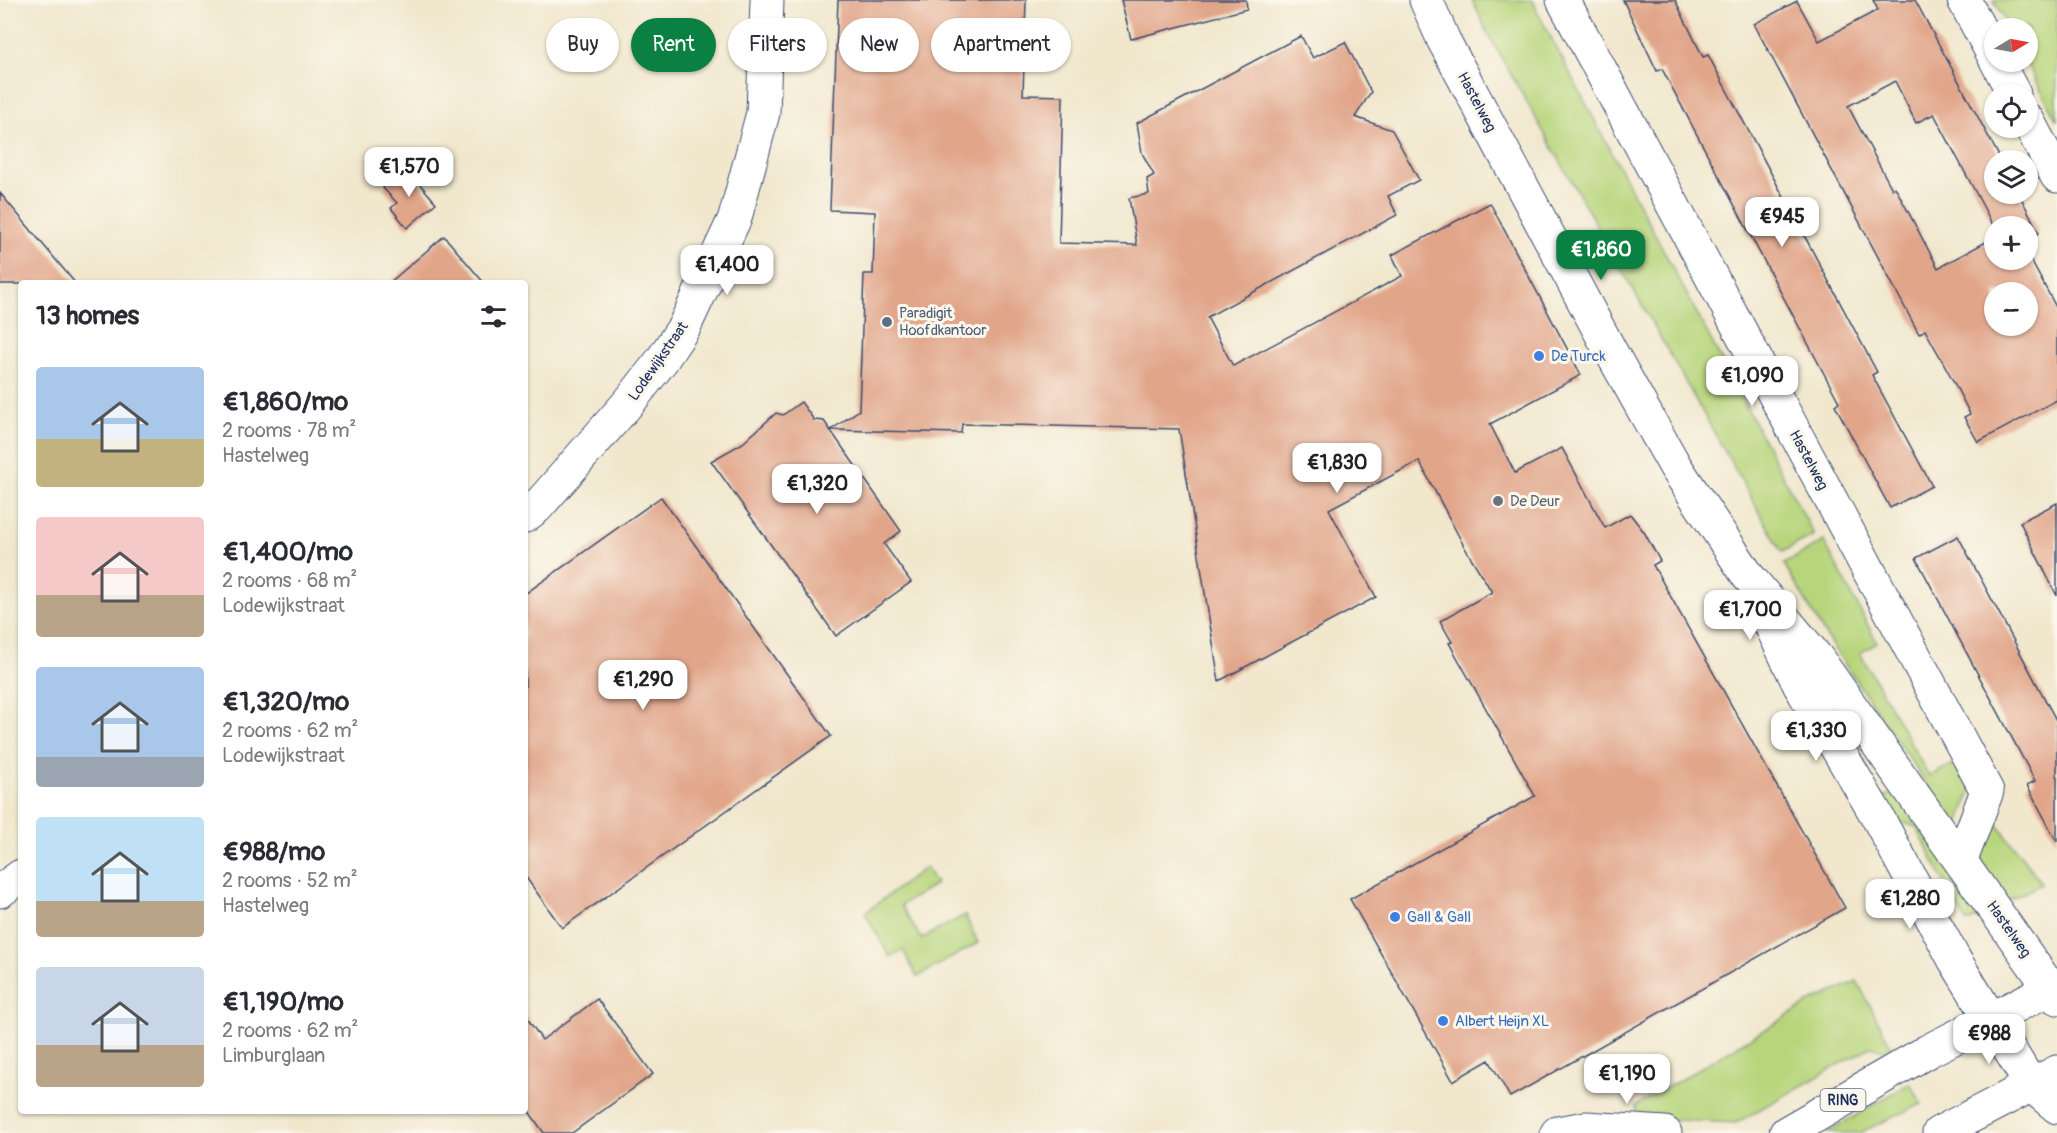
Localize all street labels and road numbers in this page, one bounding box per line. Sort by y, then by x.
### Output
street label: Hastelweg [1453,69,1500,136]
street label: Lodewijkstraat [624,317,693,404]
street label: Hastelweg [1785,427,1832,494]
street label: Hastelweg [1982,897,2035,961]
road number: RING [1820,1089,1866,1111]

